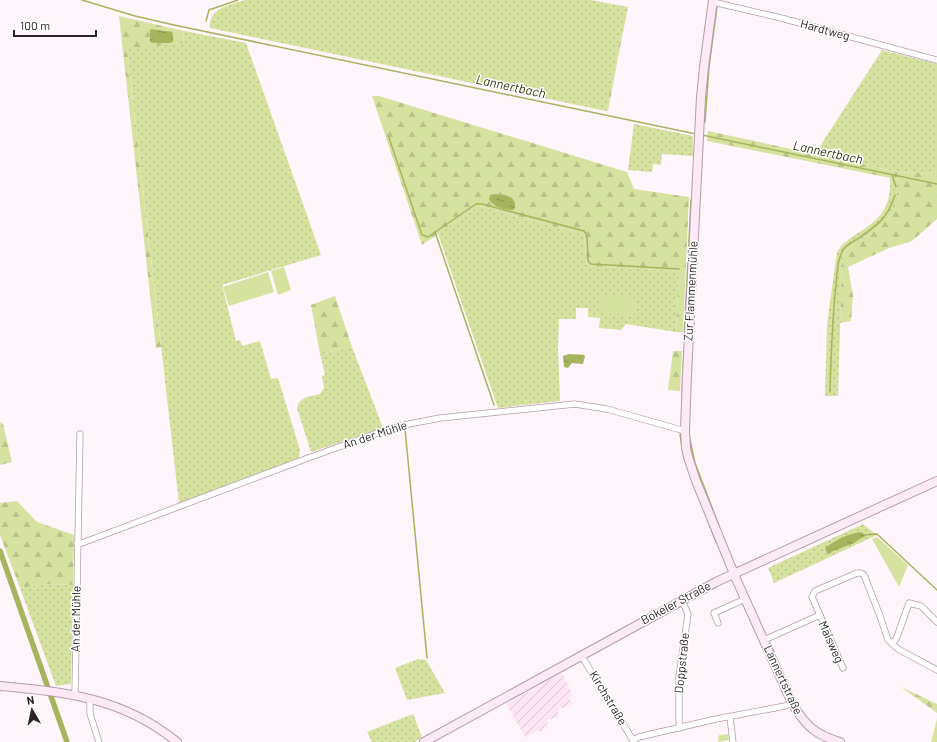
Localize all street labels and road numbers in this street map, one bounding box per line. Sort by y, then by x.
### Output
street label: Hardtweg [799,16,851,42]
street label: Zur Flammenmühle [680,241,700,341]
street label: An der Mühle [341,417,408,451]
street label: Bokeler Straße [638,578,713,626]
street label: An der Mühle [67,586,83,652]
street label: Maisweg [816,618,847,665]
street label: Doppstraße [671,632,691,694]
street label: Lannertstraße [762,643,806,716]
street label: Kirchstraße [587,668,631,727]

